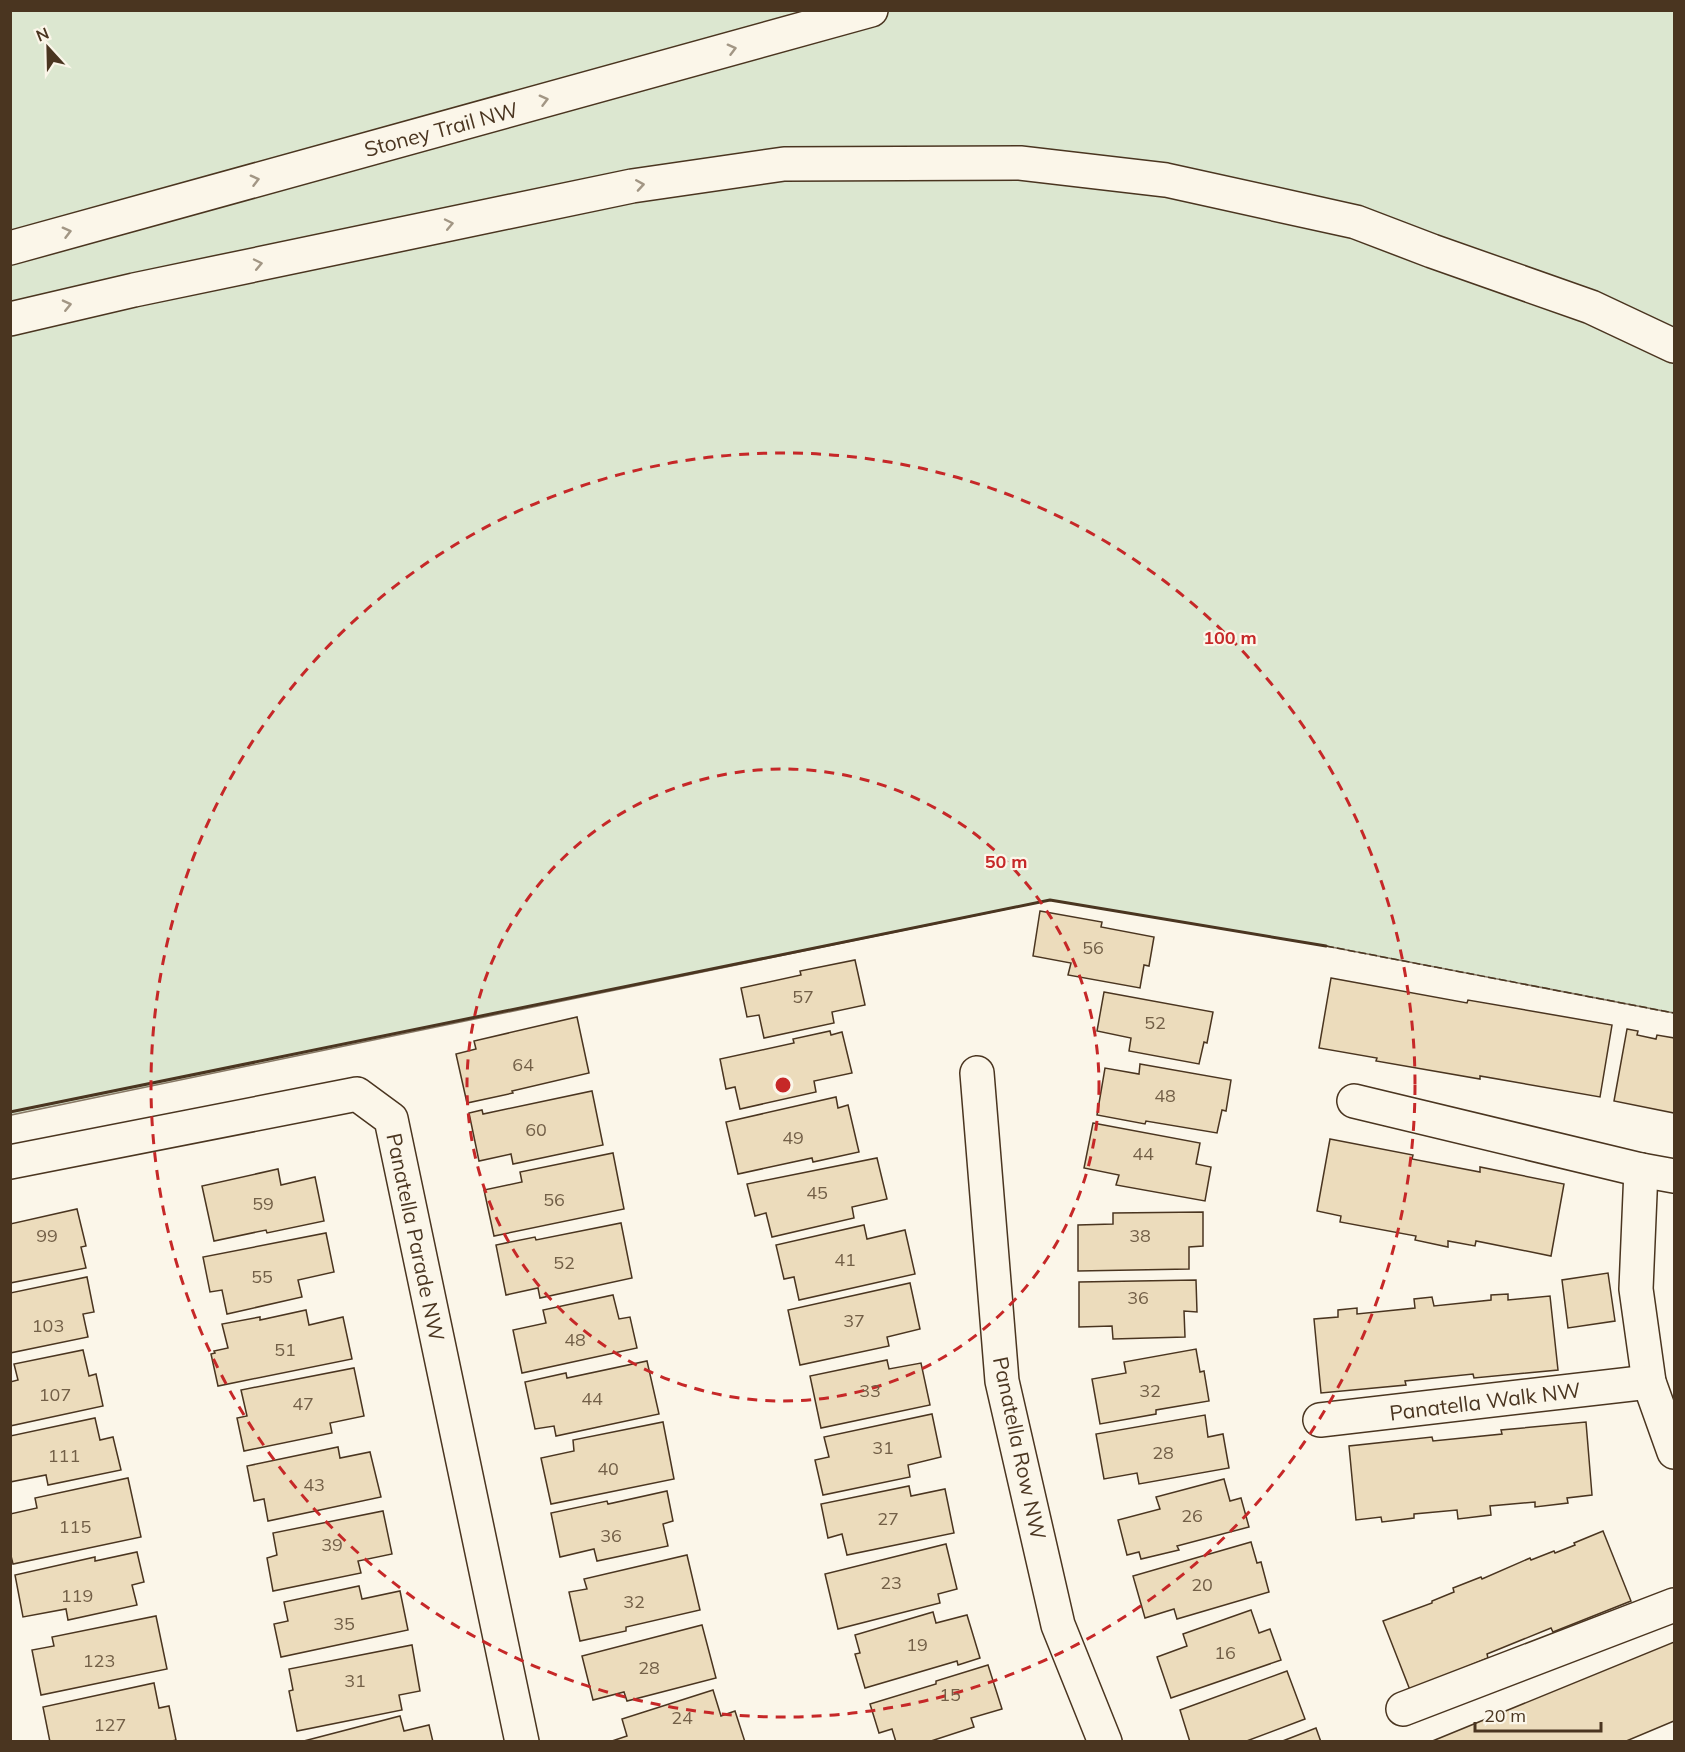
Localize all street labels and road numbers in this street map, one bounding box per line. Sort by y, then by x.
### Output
street label: Stoney Trail NW [361,96,521,162]
street label: Panatella Parade NW [381,1131,451,1343]
street label: Panatella Row NW [988,1354,1052,1542]
street label: Panatella Walk NW [1388,1376,1582,1426]

